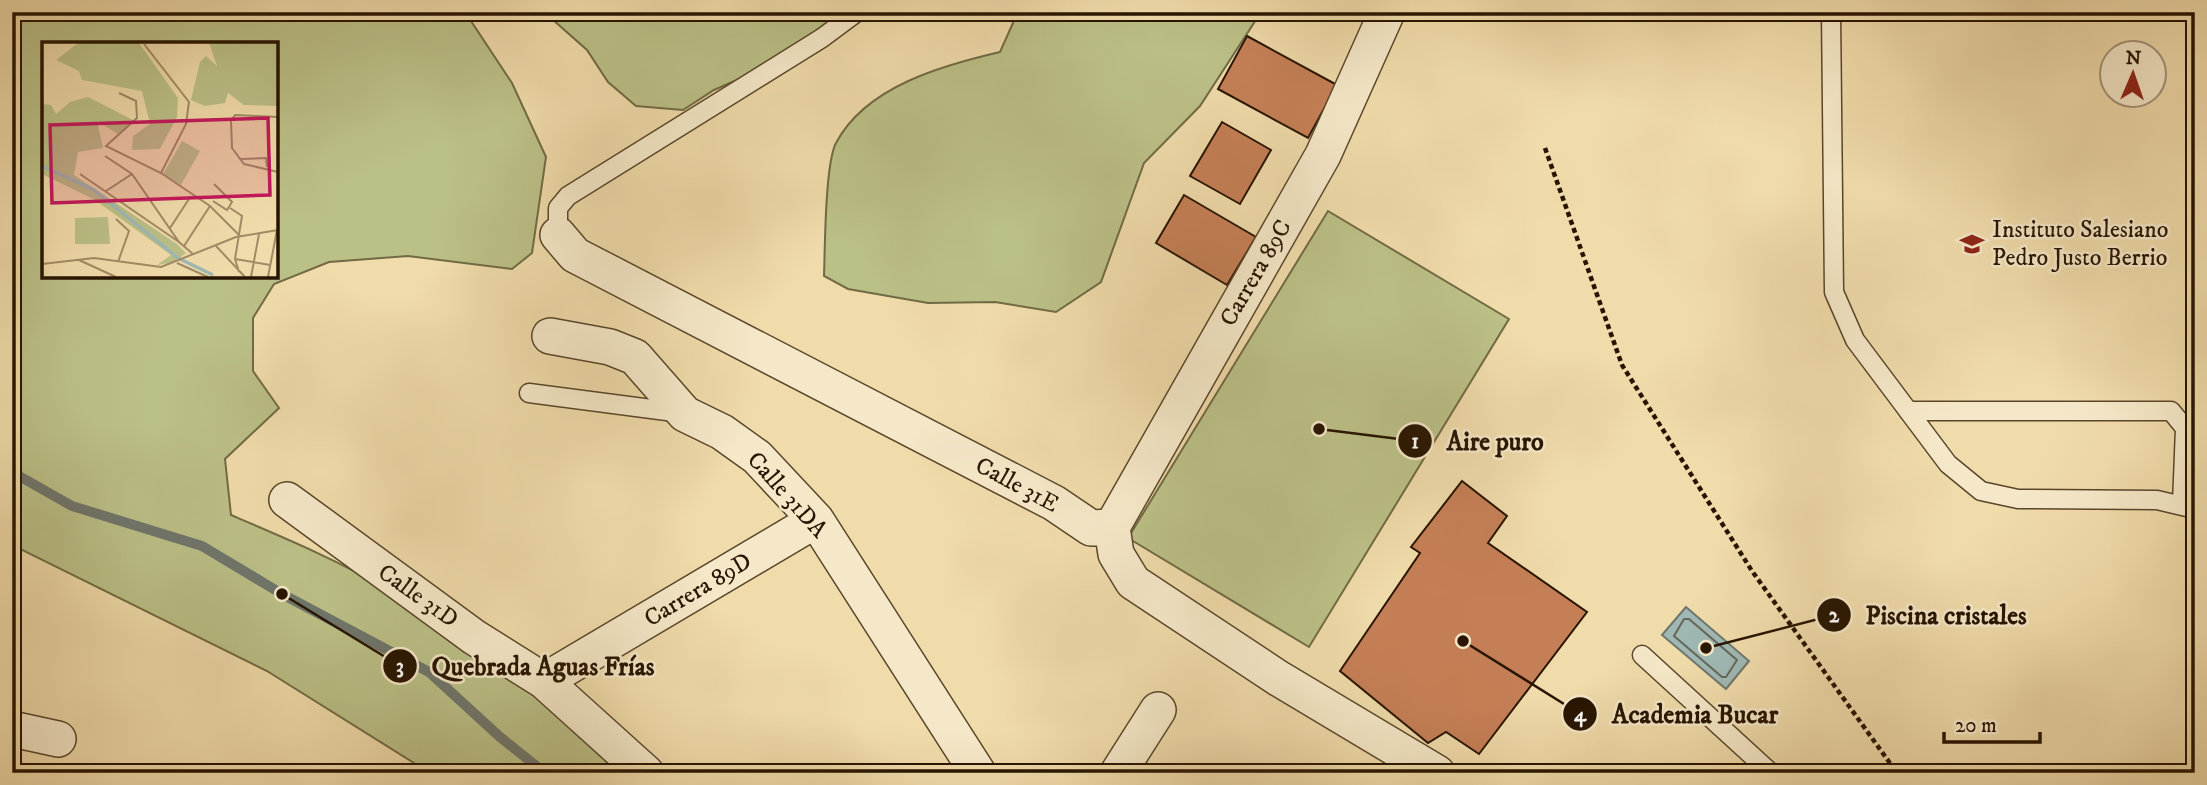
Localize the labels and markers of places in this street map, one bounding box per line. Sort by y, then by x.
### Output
place label: Instituto Salesiano Pedro Justo Berrio [1992,215,2168,273]
school or university icon: Instituto Salesiano Pedro Justo Berrio [1958,230,1986,258]
callout: Aire puro [1398,418,1558,465]
callout: Piscina cristales [1816,591,2041,638]
callout: Quebrada Aguas Frías [383,642,669,689]
callout: Academia Bucar [1563,691,1792,738]

